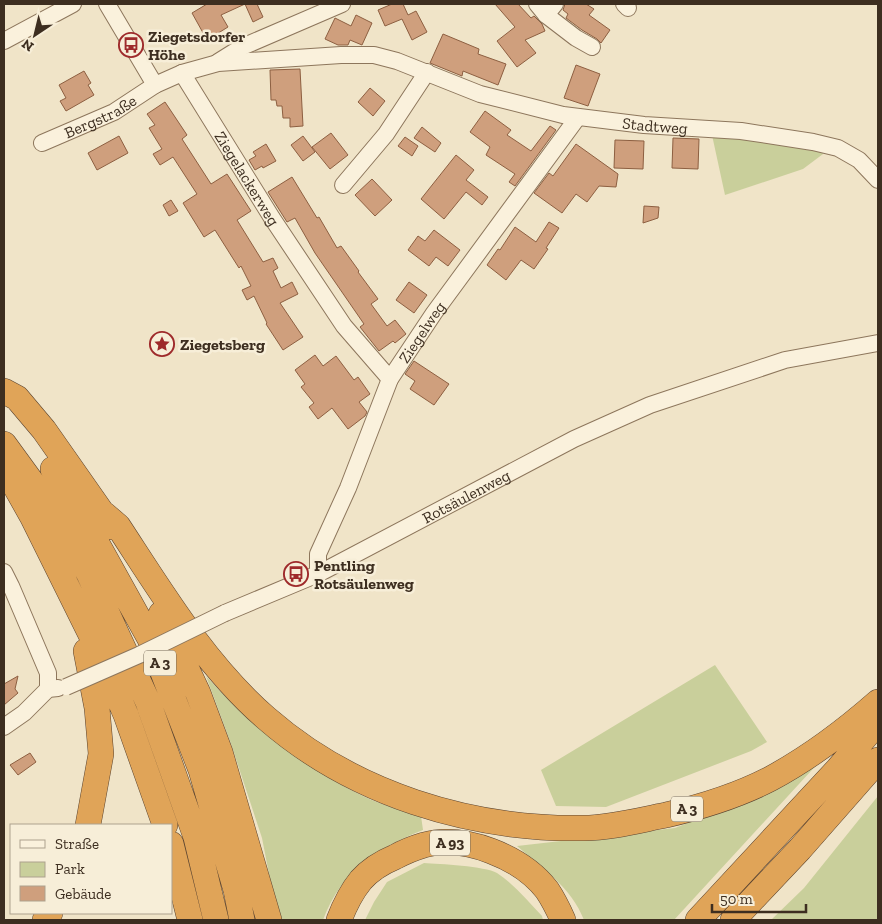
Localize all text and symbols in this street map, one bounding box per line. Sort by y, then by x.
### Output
north arrow [10,10,60,60]
place label: Ziegetsdorfer Höhe [148,27,245,64]
bus stop icon: Ziegetsdorfer Höhe [118,32,144,58]
text: N [18,35,37,55]
street label: Bergstraße [61,91,140,142]
street label: Stadtweg [621,113,688,137]
street label: Ziegelackerweg [211,128,284,229]
street label: Ziegelweg [394,297,449,366]
place icon: Ziegetsberg [149,331,175,357]
place label: Ziegetsberg [180,335,265,354]
street label: Rotsäulenweg [419,465,513,527]
place label: Pentling Rotsäulenweg [314,556,414,593]
bus stop icon: Pentling Rotsäulenweg [283,561,309,587]
road number: A 3 [144,650,176,676]
road number: A 3 [671,796,703,822]
legend [10,824,172,914]
road number: A 93 [430,830,470,856]
text: Straße [55,835,99,853]
text: Park [55,860,85,878]
scale bar [712,882,806,914]
text: Gebäude [55,885,111,903]
text: 50 m [720,890,753,908]

